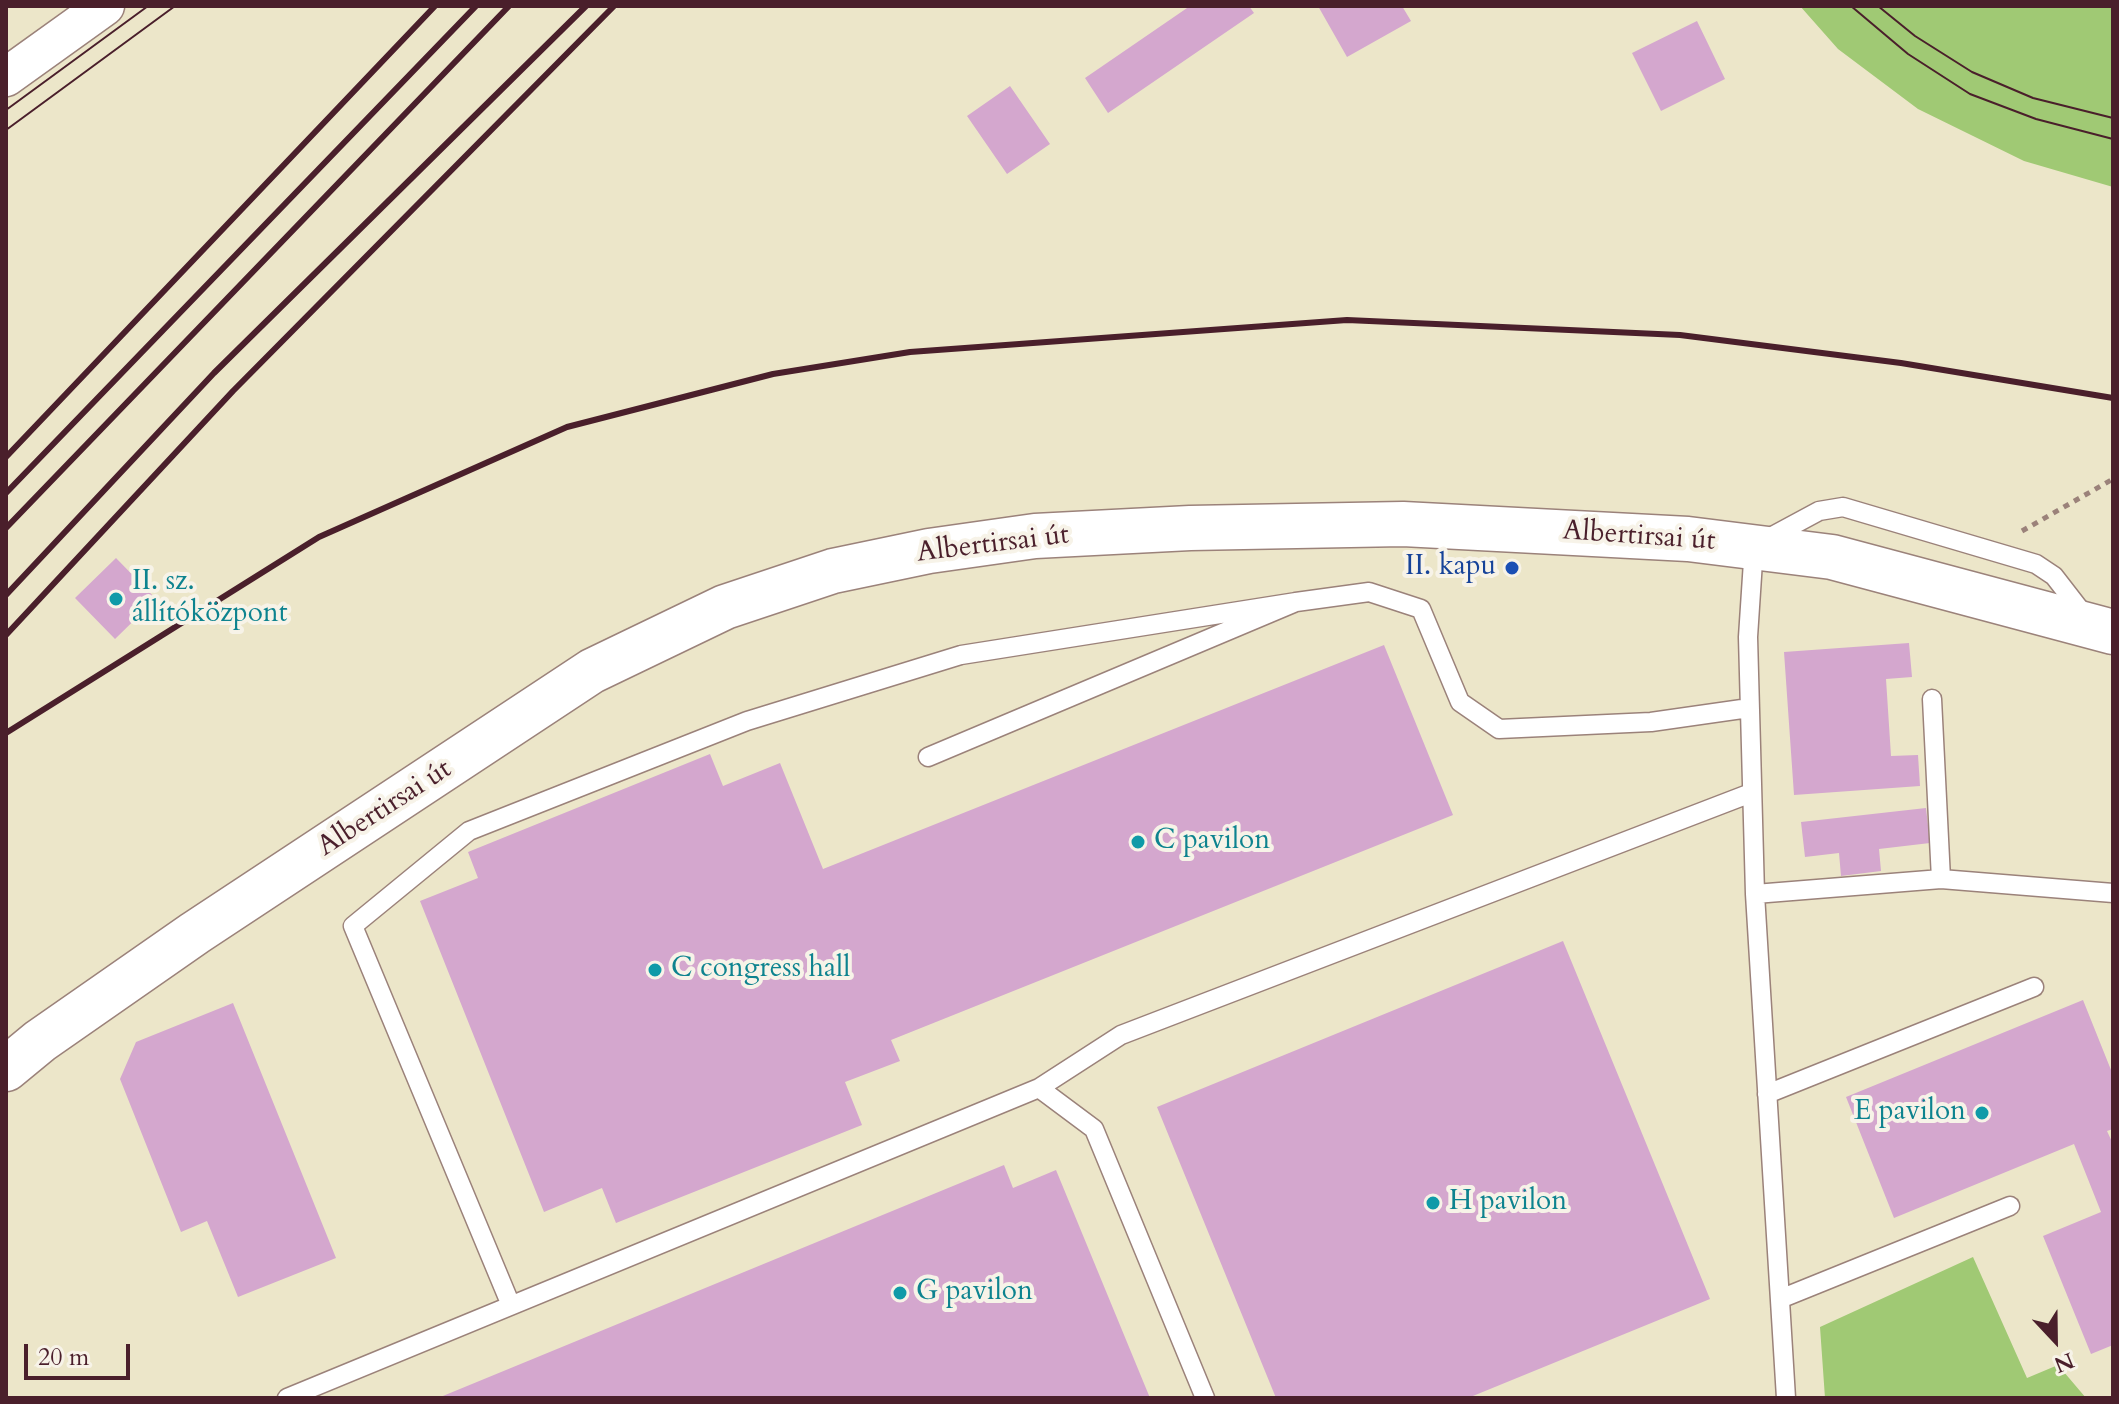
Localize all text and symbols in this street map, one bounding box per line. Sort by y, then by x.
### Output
street label: Albertirsai út [1562,515,1716,559]
street label: Albertirsai út [915,519,1071,571]
place label: II. kapu [1405,551,1496,585]
marker: II. kapu [1503,559,1521,577]
place label: II. sz. állítóközpont [132,566,288,632]
marker: II. sz. állítóközpont [107,590,125,608]
street label: Albertirsai út [312,753,458,865]
place label: C pavilon [1154,825,1270,859]
marker: C pavilon [1129,833,1147,851]
place label: C congress hall [671,953,850,987]
marker: C congress hall [646,961,664,979]
place label: E pavilon [1854,1096,1966,1130]
marker: E pavilon [1973,1104,1991,1122]
place label: H pavilon [1449,1186,1567,1220]
marker: H pavilon [1424,1194,1442,1212]
place label: G pavilon [916,1276,1033,1310]
marker: G pavilon [891,1284,909,1302]
north arrow [2015,1300,2095,1380]
scale bar [28,1328,134,1378]
text: 20 m [38,1341,89,1374]
text: N [2050,1345,2078,1380]

